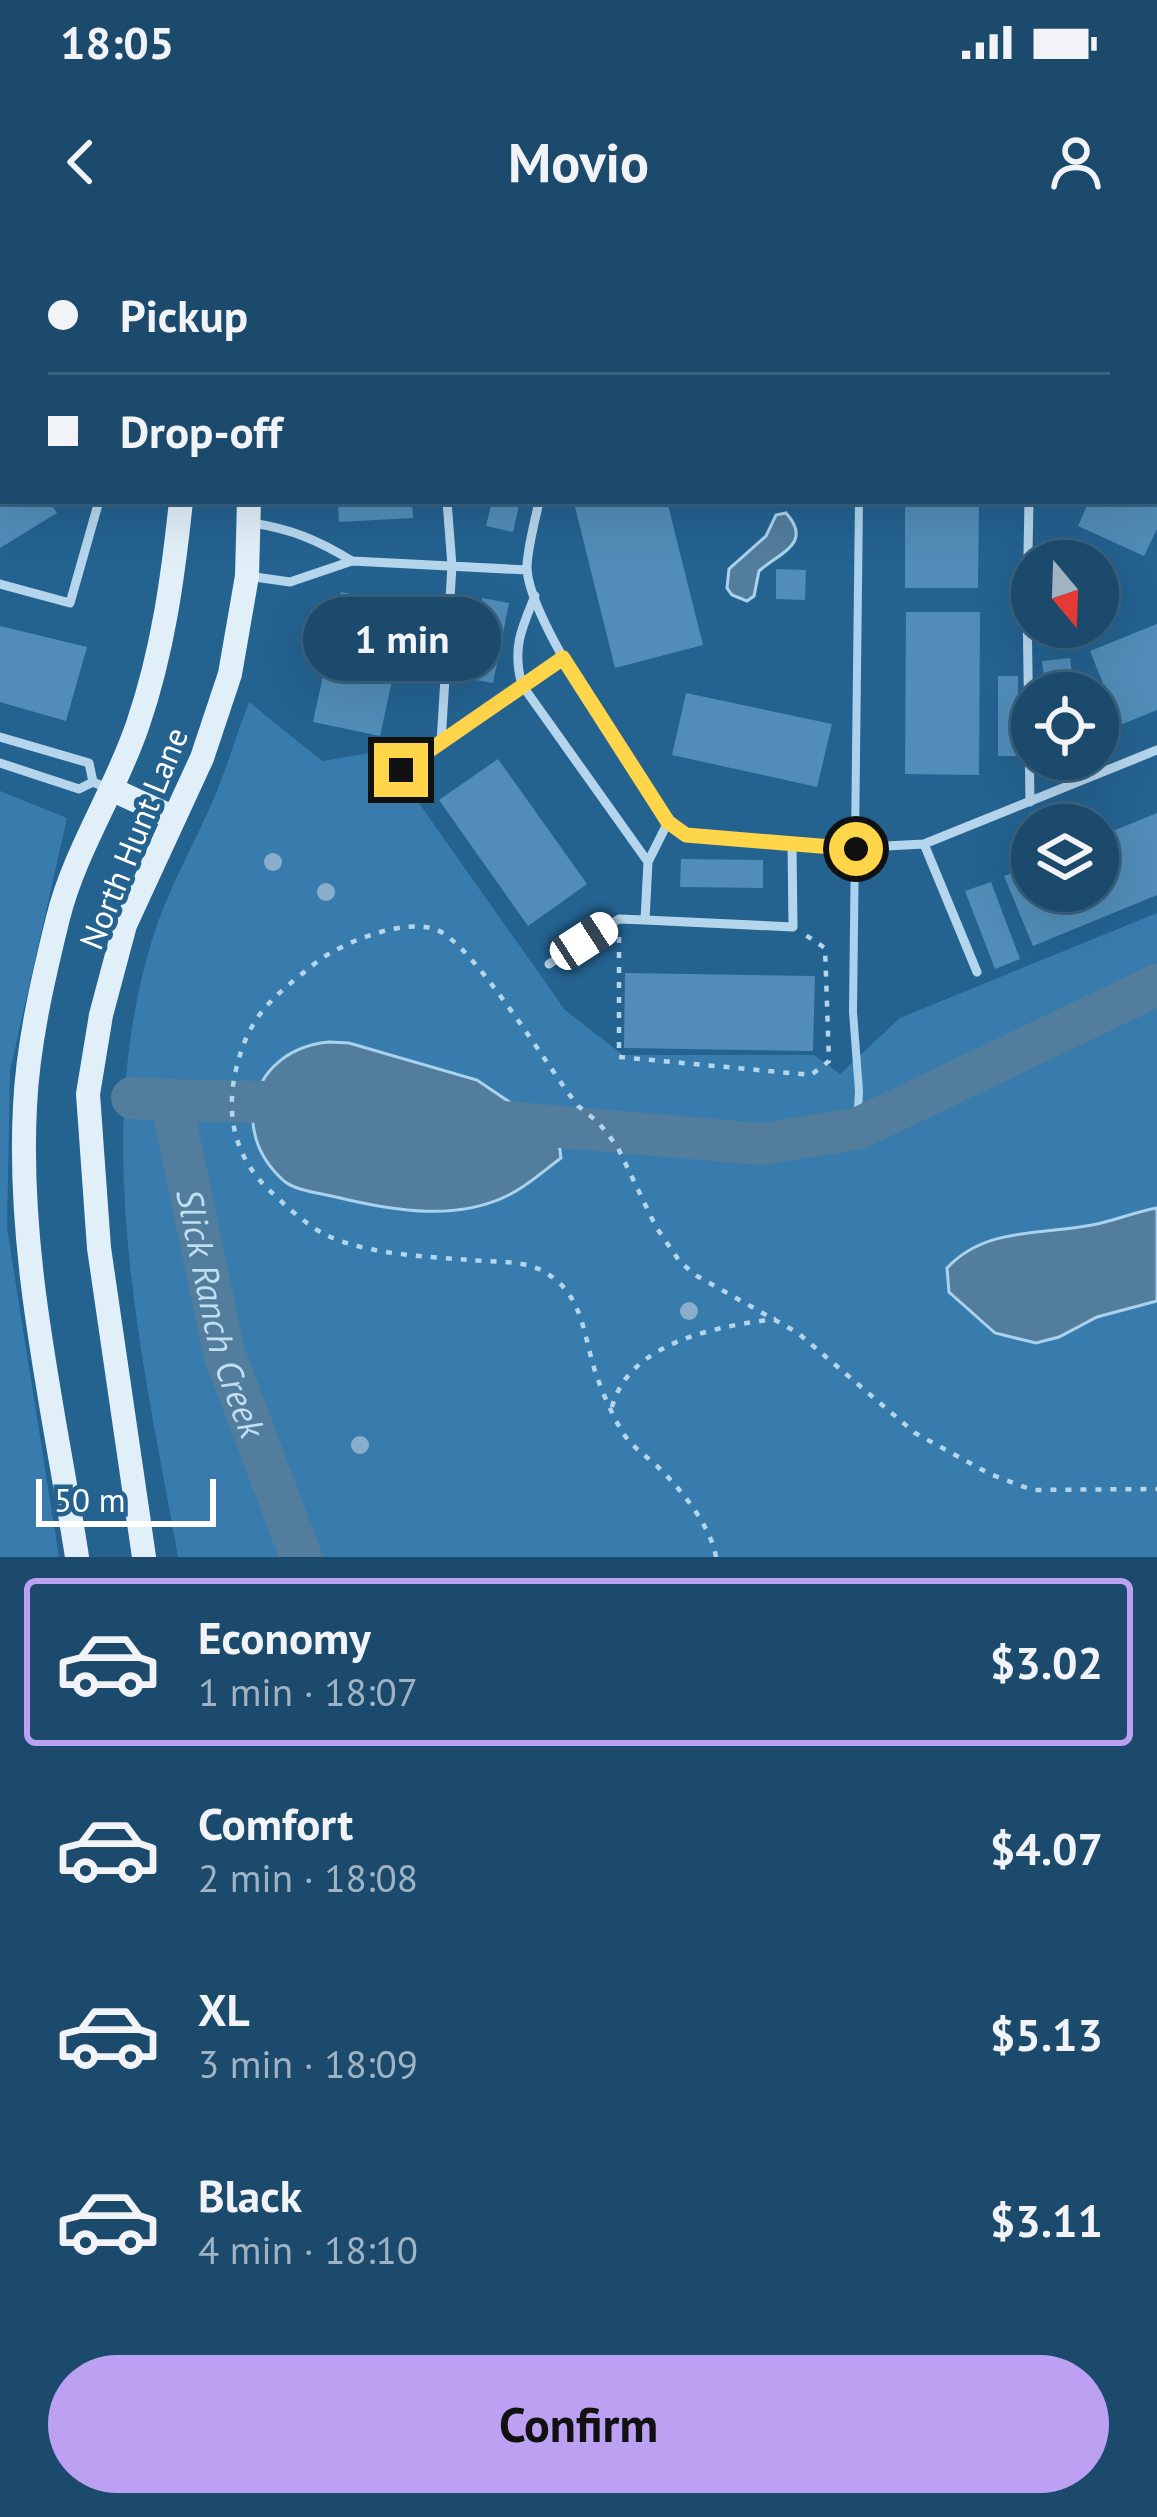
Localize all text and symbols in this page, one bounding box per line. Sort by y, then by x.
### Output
text: 18:05 [60,13,174,71]
text: Movio [508,127,649,197]
icon: back [48,129,114,195]
icon: person [1043,129,1109,195]
text: Pickup [120,286,248,344]
text: Drop-off [120,402,282,460]
north arrow [1011,540,1119,648]
map controls [1011,540,1119,912]
callout: 1 min [302,596,500,680]
text: 1 min [354,613,450,664]
button: locate [1011,672,1119,780]
street label: North Hunt Lane [69,721,197,955]
route end [374,743,428,797]
button: layers [1011,804,1119,912]
route start [829,822,883,876]
car [544,906,624,976]
water label: Slick Ranch Creek [167,1184,278,1446]
scale bar [36,1473,216,1526]
text: 50 m [54,1478,126,1521]
icon: car [54,1608,162,1716]
text: Economy [198,1608,371,1666]
text: $3.02 [990,1633,1103,1691]
text: 1 min · 18:07 [198,1666,418,1717]
icon: car [54,1794,162,1902]
text: Comfort [198,1794,353,1852]
text: $4.07 [990,1819,1103,1877]
text: 2 min · 18:08 [198,1852,418,1903]
icon: car [54,1980,162,2088]
text: XL [198,1980,250,2038]
text: $5.13 [990,2005,1103,2063]
text: 3 min · 18:09 [198,2038,418,2089]
icon: car [54,2166,162,2274]
text: Black [198,2166,302,2224]
text: $3.11 [990,2191,1103,2249]
text: 4 min · 18:10 [198,2224,418,2275]
button: Confirm [48,2355,1109,2493]

